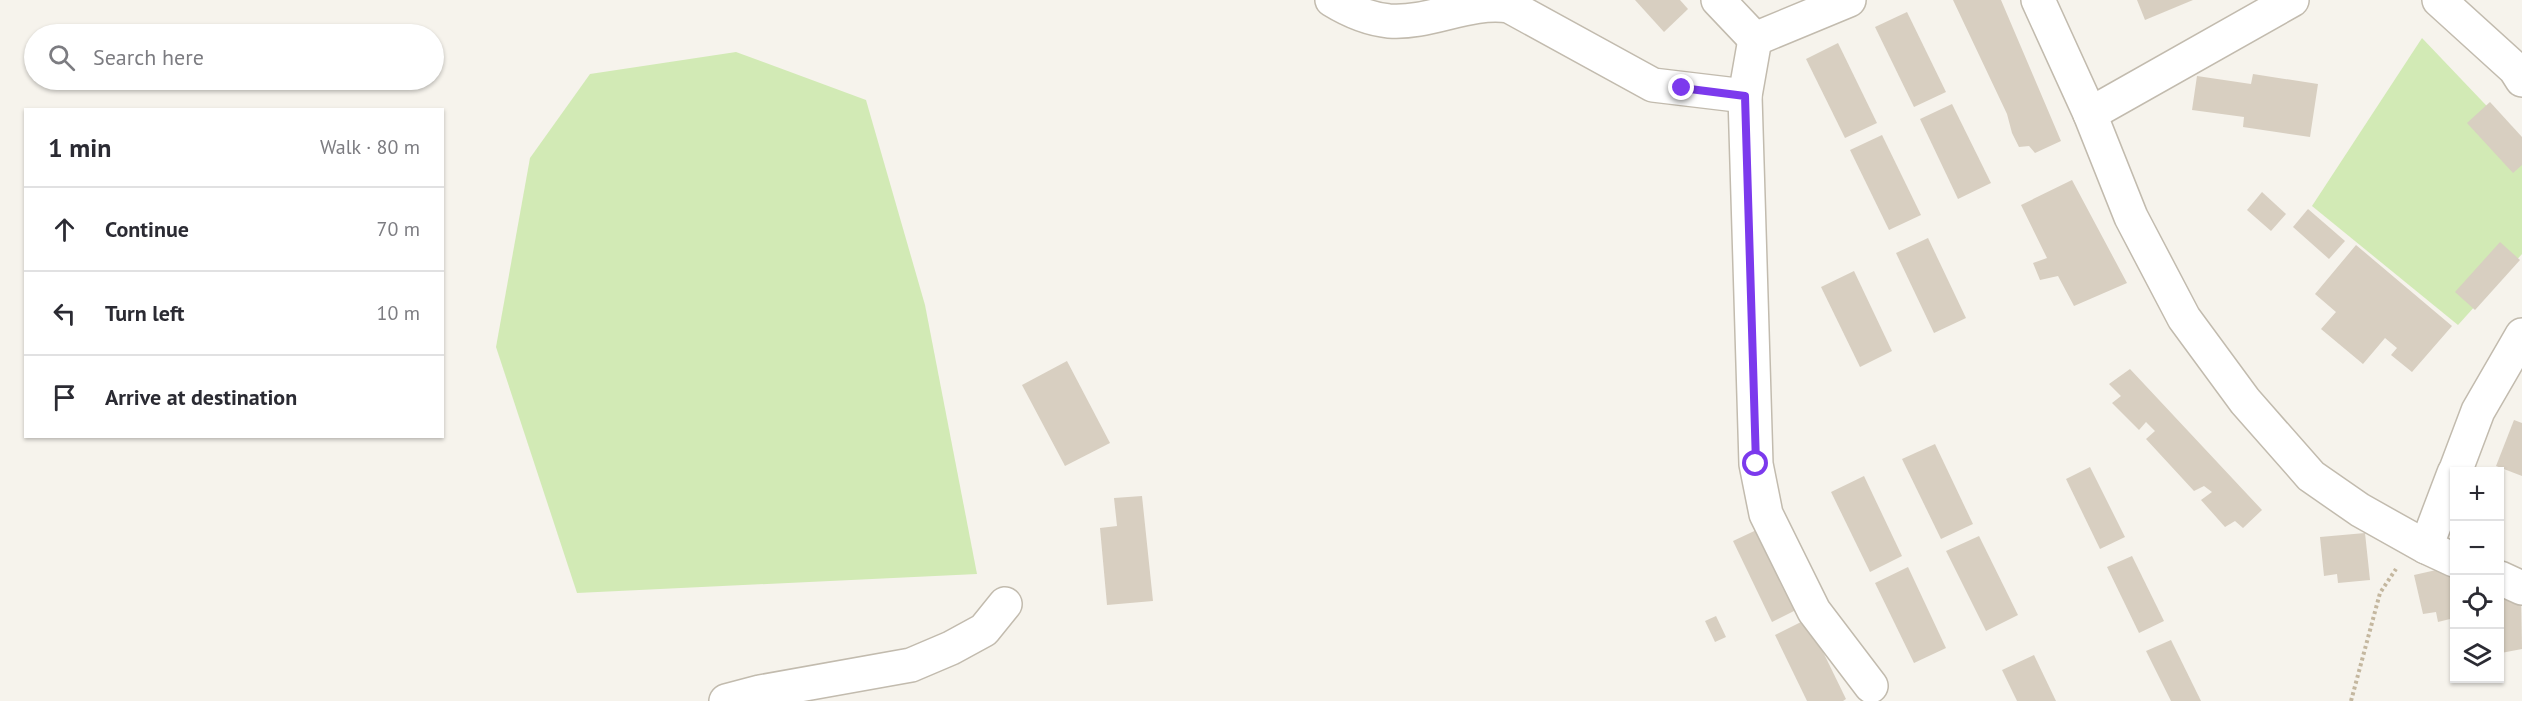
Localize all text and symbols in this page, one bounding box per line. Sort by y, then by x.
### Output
search box [24,24,444,90]
icon: search [45,41,78,74]
text: Search here [93,43,204,71]
route end [1668,74,1694,100]
text: 1 min [48,131,111,164]
text: Walk · 80 m [320,134,420,160]
icon: ahead [48,213,81,246]
text: Continue [105,215,189,243]
text: 70 m [377,216,420,242]
icon: left [48,297,81,330]
text: Turn left [105,299,185,327]
text: 10 m [377,300,420,326]
icon: arrive [48,381,81,414]
text: Arrive at destination [105,383,297,411]
route start [1742,450,1768,476]
map controls [2450,467,2504,683]
button: + [2450,467,2504,521]
button: − [2450,521,2504,575]
button: locate [2450,575,2504,629]
button: layers [2450,629,2504,683]

